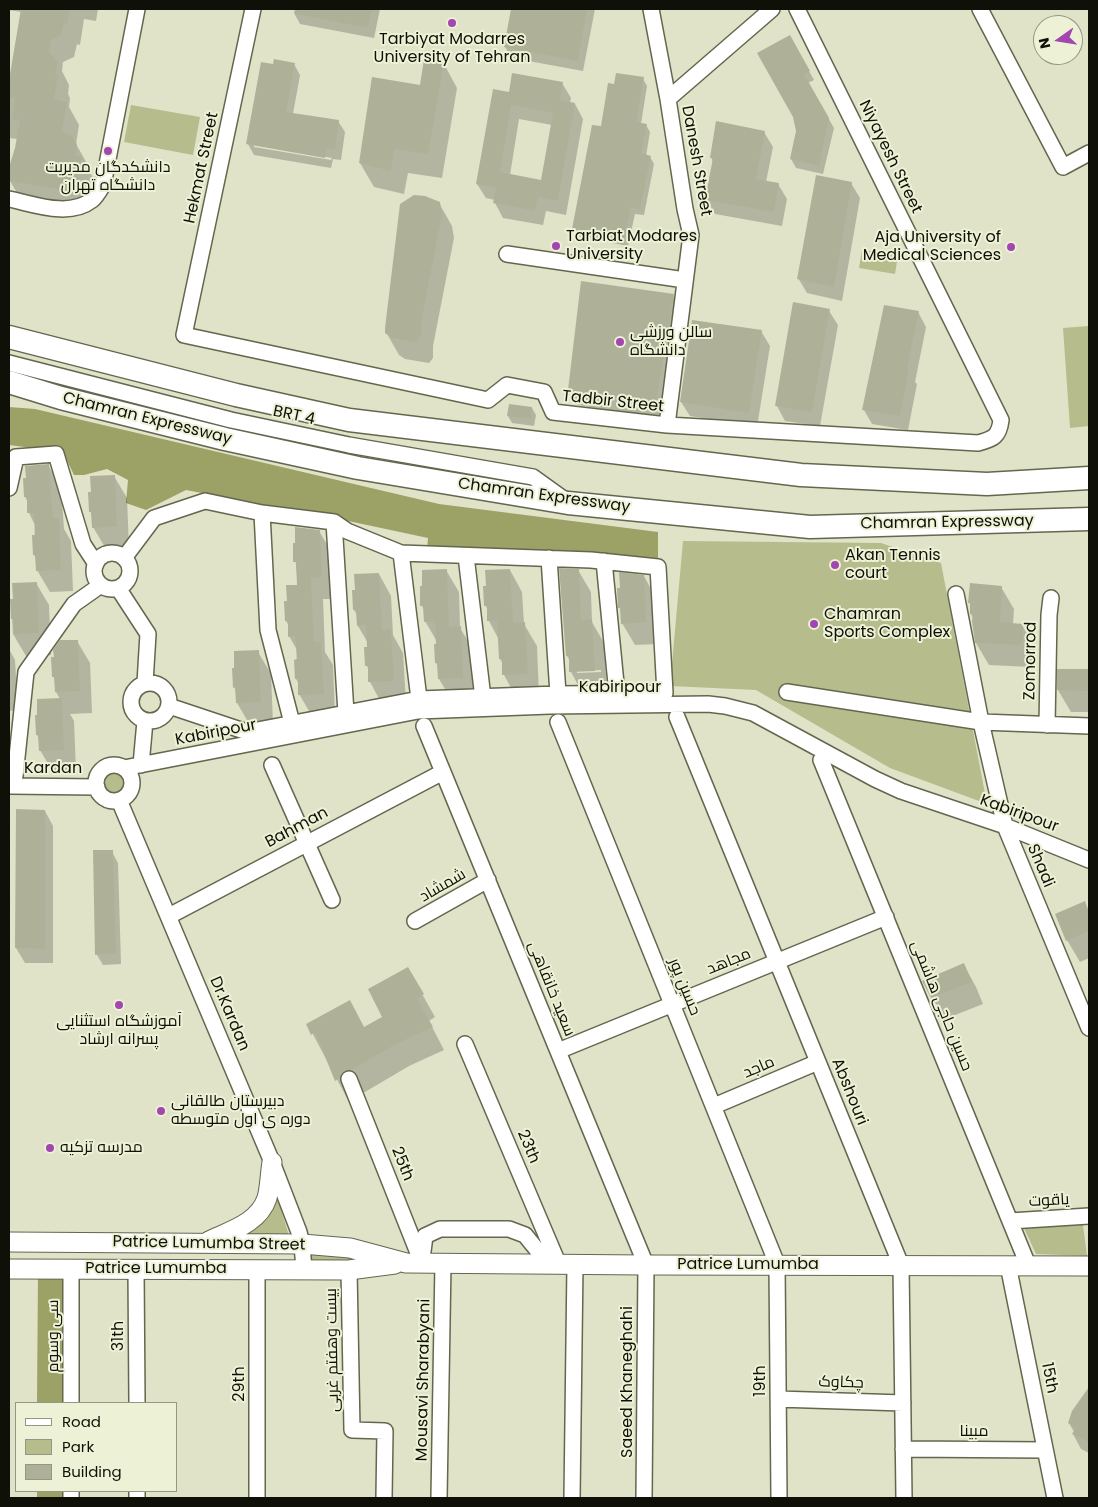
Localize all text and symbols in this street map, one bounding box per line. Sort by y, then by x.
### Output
north arrow [1033,15,1083,65]
marker: Tarbiyat Modarres University of Tehran [446,17,458,29]
place label: Tarbiyat Modarres University of Tehran [374,30,530,68]
text: N [1033,36,1055,51]
street label: Niyayesh Street [854,97,926,217]
street label: Danesh Street [677,104,715,218]
street label: Hekmat Street [181,111,223,225]
marker: دانشکدگان مدیریت دانشگاه تهران [102,145,114,157]
place label: دانشکدگان مدیریت دانشگاه تهران [46,158,170,196]
place label: Tarbiat Modares University [566,227,697,265]
place label: Aja University of Medical Sciences [863,228,1001,266]
marker: Tarbiat Modares University [550,240,562,252]
marker: Aja University of Medical Sciences [1005,241,1017,253]
place label: سالن ورزشی دانشگاه [630,323,712,361]
marker: سالن ورزشی دانشگاه [614,336,626,348]
street label: Tadbir Street [561,387,665,417]
street label: Chamran Expressway [61,389,233,449]
street label: BRT 4 [271,402,317,430]
street label: Chamran Expressway [457,474,631,518]
street label: Chamran Expressway [860,512,1034,534]
place label: Akan Tennis court [845,546,941,584]
marker: Akan Tennis court [829,559,841,571]
place label: Chamran Sports Complex [824,605,950,643]
marker: Chamran Sports Complex [808,618,820,630]
street label: Zomorrod [1021,622,1041,700]
street label: Kabiripour [579,678,661,698]
street label: Kabiripour [174,716,258,750]
street label: Kardan [24,759,82,779]
street label: Kabiripour [977,791,1061,837]
street label: Bahman [262,803,332,853]
street label: Shadi [1022,841,1058,891]
street label: شمشاد [416,865,470,907]
street label: حسین حاجی هاشمی [906,938,976,1074]
street label: سعید خانقاهی [523,939,579,1039]
street label: مجاهد [704,944,754,980]
street label: حسین پور [664,955,704,1019]
street label: Dr.Kardan [205,974,253,1054]
marker: آموزشگاه استثنایی پسرانه ارشاد [113,999,125,1011]
place label: آموزشگاه استثنایی پسرانه ارشاد [56,1012,182,1050]
street label: ماجد [740,1053,778,1083]
street label: Abshouri [827,1056,871,1128]
place label: دبیرستان طالقانی دوره ی اول متوسطه [171,1092,311,1130]
marker: دبیرستان طالقانی دوره ی اول متوسطه [155,1105,167,1117]
street label: 23th [512,1127,544,1167]
place label: مدرسه تزکیه [60,1138,143,1158]
marker: مدرسه تزکیه [44,1142,56,1154]
street label: 25th [386,1144,418,1184]
street label: یاقوت [1028,1190,1070,1212]
street label: Patrice Lumumba Street [112,1233,306,1255]
street label: Patrice Lumumba [677,1255,819,1275]
street label: Patrice Lumumba [85,1259,227,1279]
street label: بیست وهفتم غربی [322,1288,344,1412]
street label: Mousavi Sharabyani [413,1299,435,1461]
street label: سی وسوم [44,1300,64,1372]
street label: Saeed Khaneghahi [618,1306,638,1458]
street label: 31th [109,1321,129,1351]
street label: 15th [1037,1361,1061,1395]
street label: 19th [751,1365,771,1397]
street label: 29th [230,1366,250,1402]
street label: چکاوک [818,1373,864,1393]
legend [15,1402,178,1492]
text: Road [62,1411,101,1432]
street label: مبینا [959,1422,989,1442]
text: Park [62,1436,94,1457]
text: Building [62,1461,122,1482]

